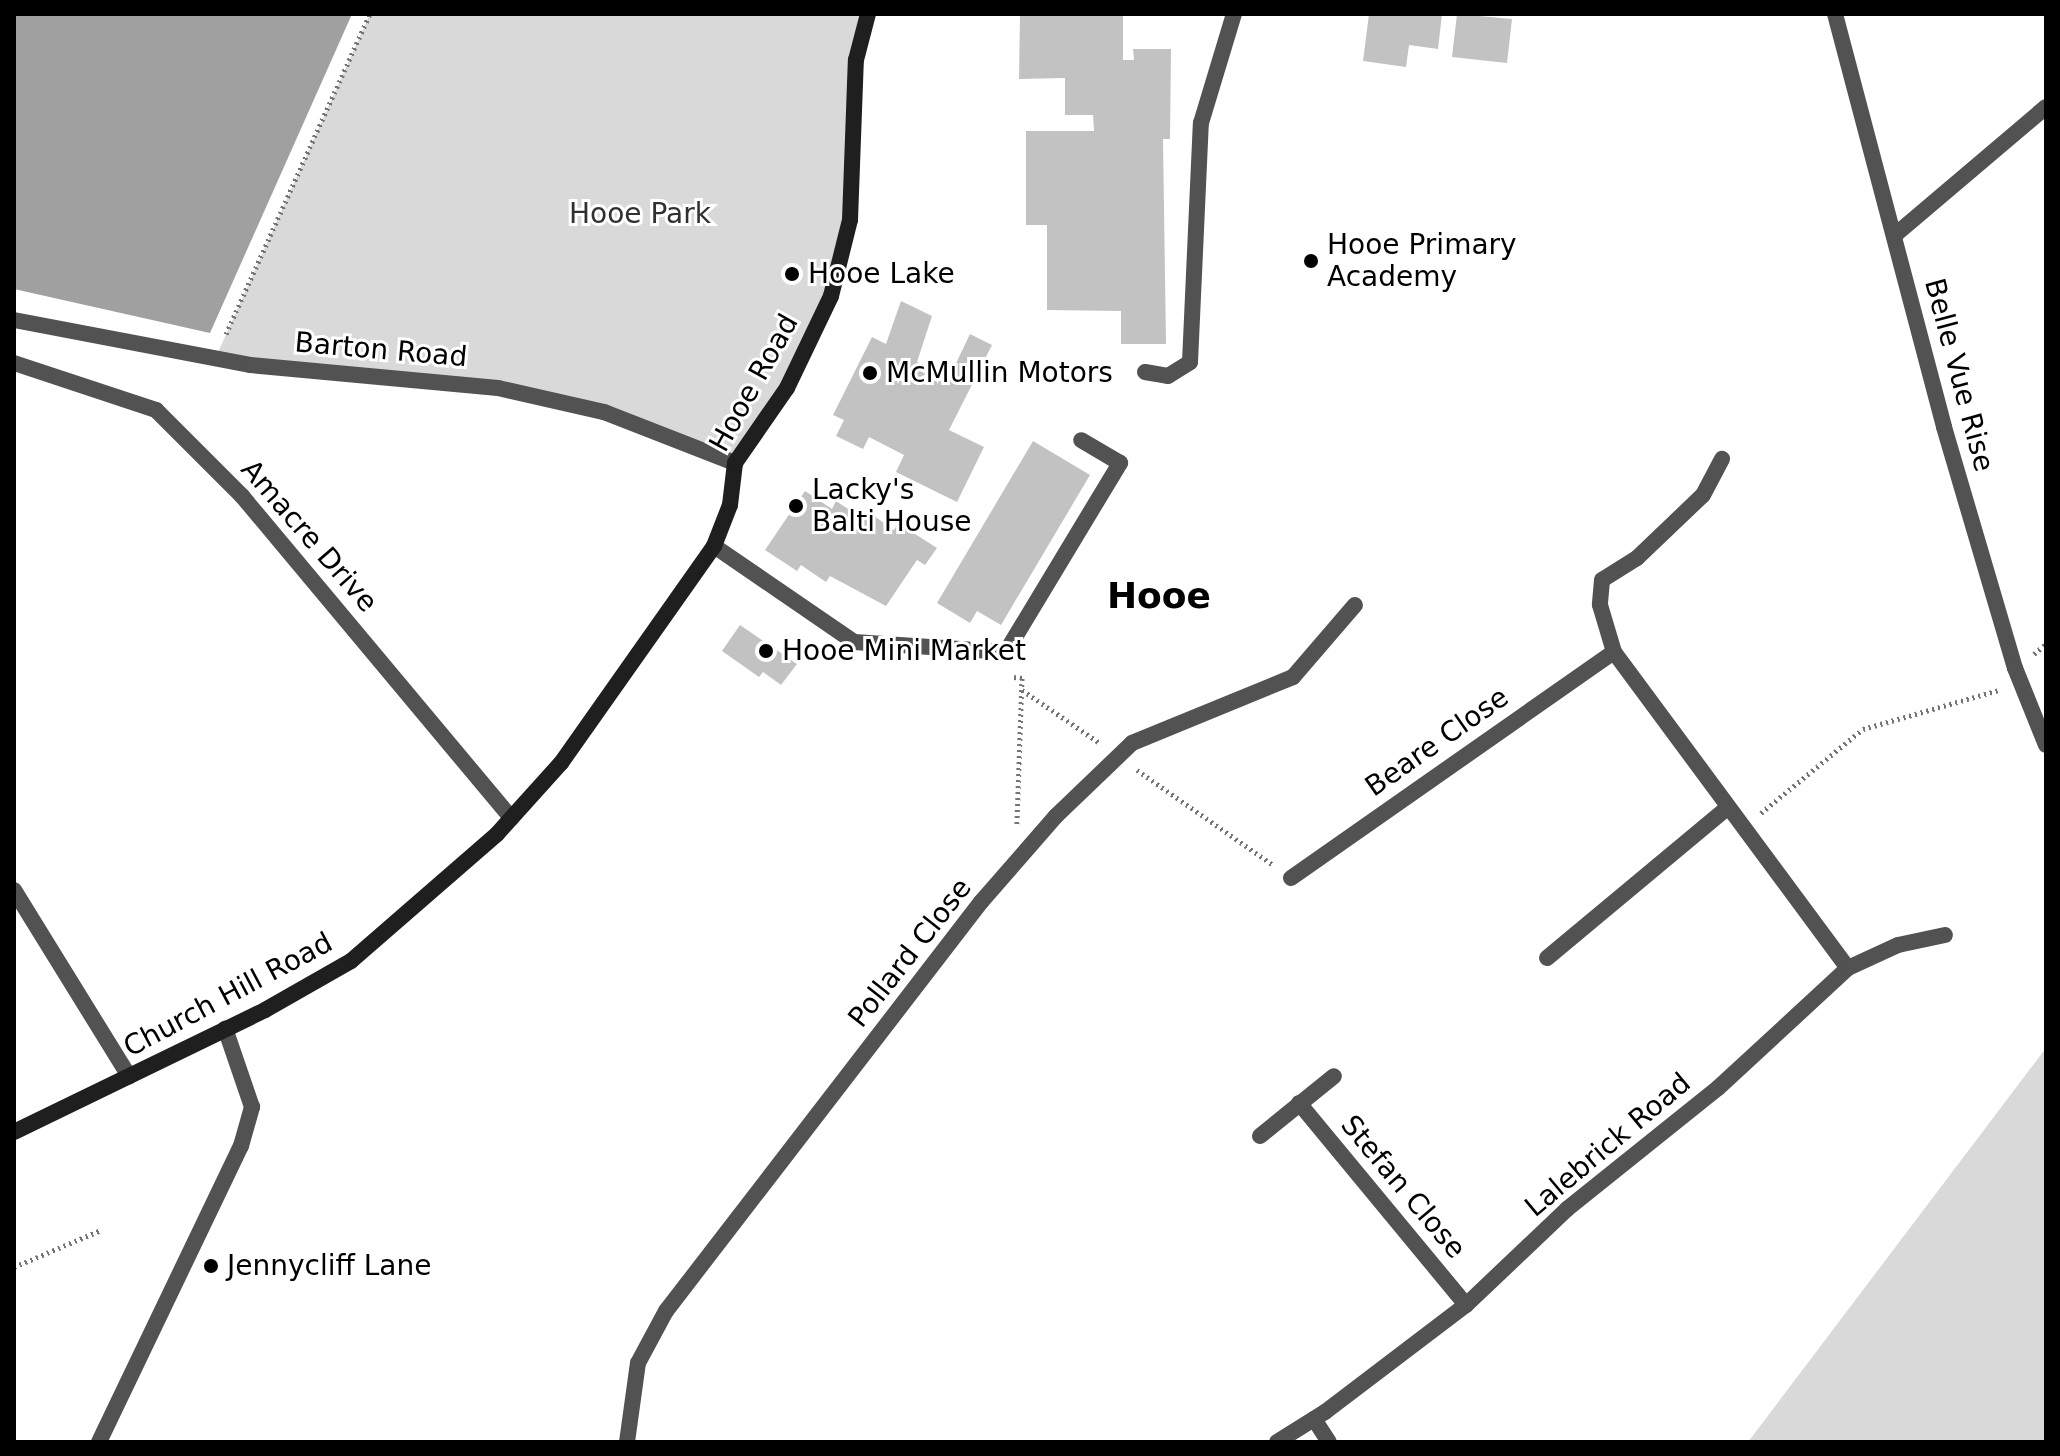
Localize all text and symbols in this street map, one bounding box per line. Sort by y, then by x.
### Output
park label: Hooe Park [569,197,711,231]
place label: Hooe Primary Academy [1327,228,1517,294]
marker: Hooe Primary Academy [1302,252,1320,270]
place label: Hooe Lake [808,257,955,291]
marker: Hooe Lake [783,265,801,283]
street label: Belle Vue Rise [1917,275,2001,475]
street label: Hooe Road [703,309,805,457]
street label: Barton Road [293,326,469,374]
place label: McMullin Motors [886,356,1113,390]
marker: McMullin Motors [861,364,879,382]
street label: Amacre Drive [234,453,384,619]
place label: Lacky's Balti House [812,473,972,539]
marker: Lacky's Balti House [787,497,805,515]
district label: Hooe [1107,574,1211,618]
place label: Hooe Mini Market [782,634,1026,668]
marker: Hooe Mini Market [757,642,775,660]
street label: Beare Close [1359,680,1515,804]
street label: Pollard Close [841,872,979,1034]
street label: Church Hill Road [118,926,338,1064]
street label: Lalebrick Road [1518,1066,1698,1224]
street label: Stefan Close [1334,1109,1472,1265]
place label: Jennycliff Lane [227,1249,431,1283]
marker: Jennycliff Lane [202,1257,220,1275]

